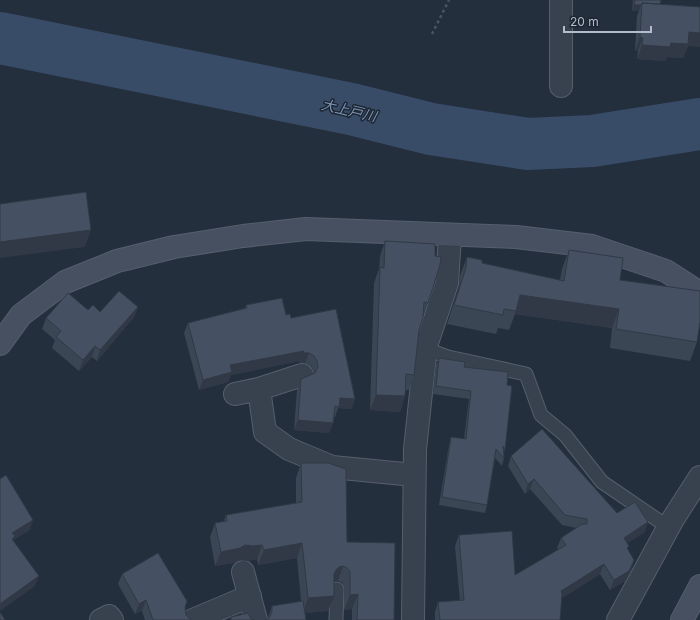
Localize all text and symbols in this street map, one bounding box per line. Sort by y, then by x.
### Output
scale bar [564,8,651,34]
text: 20 m [570,14,599,29]
water label: 大上戸川 [320,95,380,125]

